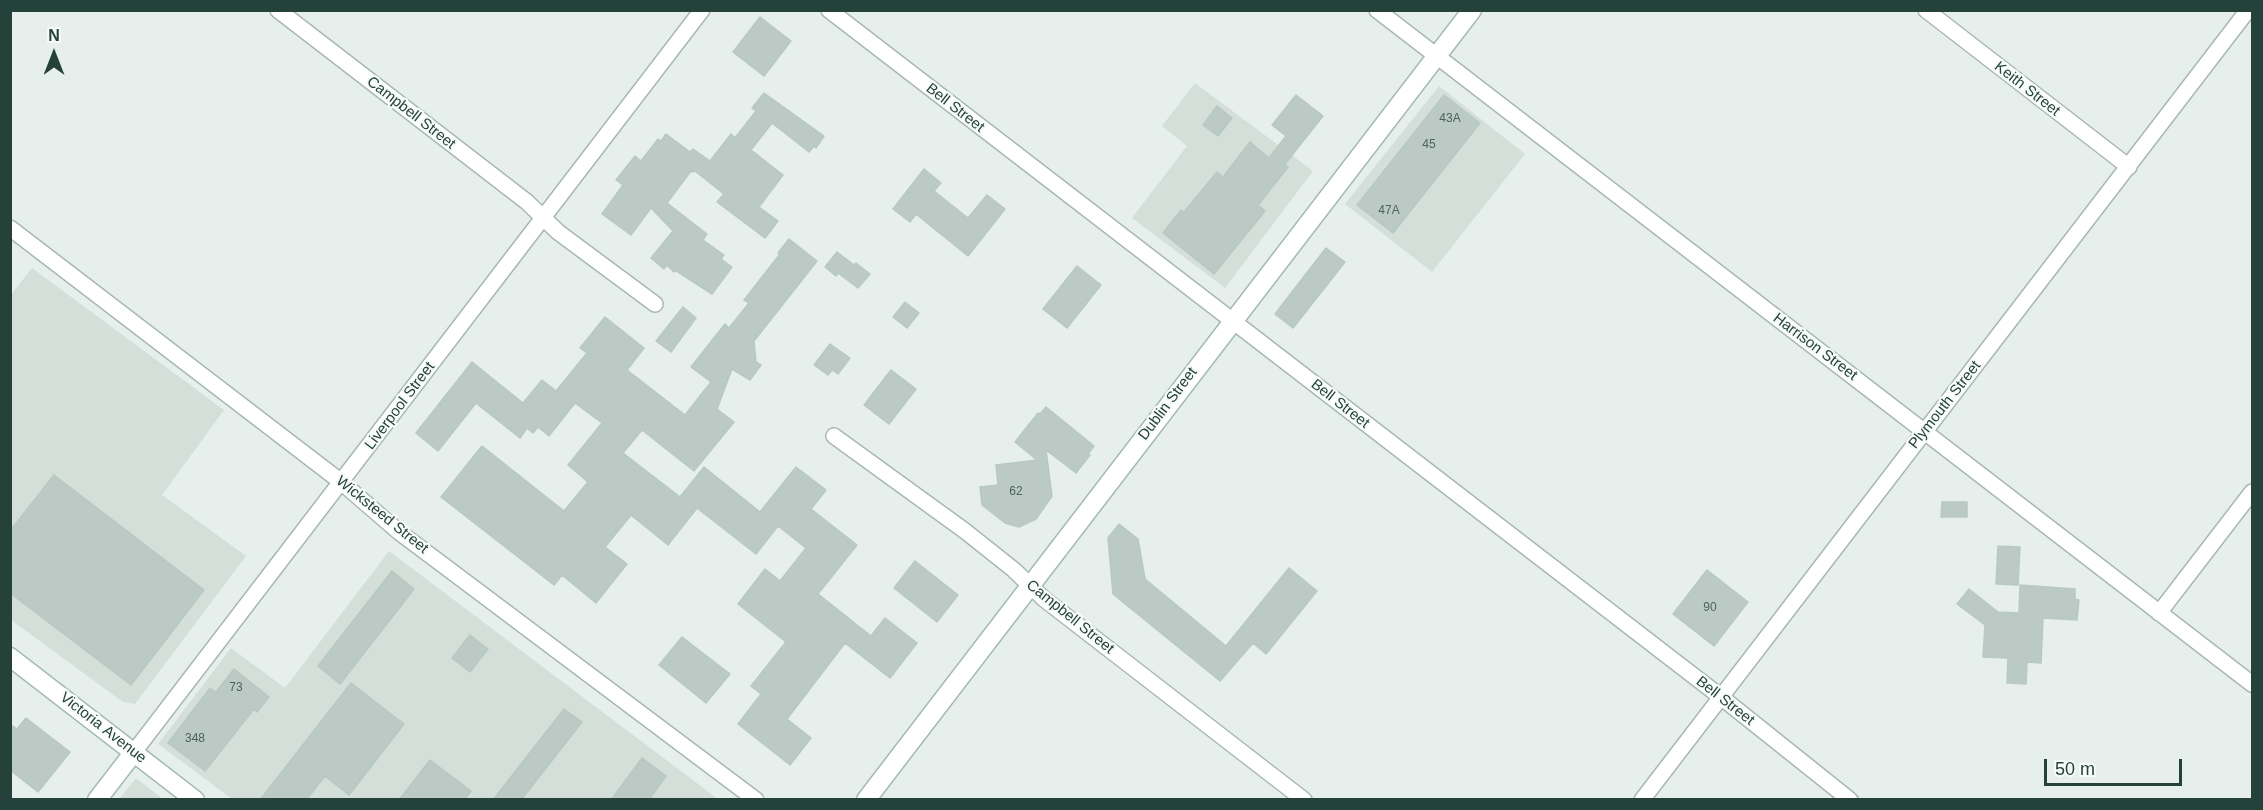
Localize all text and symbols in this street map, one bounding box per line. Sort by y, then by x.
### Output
north arrow [24,24,84,84]
text: N [48,27,60,44]
street label: Keith Street [1991,58,2063,120]
street label: Campbell Street [363,73,459,153]
street label: Bell Street [922,80,988,136]
house number: 43A [1439,112,1461,126]
house number: 45 [1422,138,1436,152]
house number: 47A [1378,204,1400,218]
street label: Harrison Street [1769,309,1861,385]
street label: Plymouth Street [1905,357,1985,453]
street label: Liverpool Street [361,359,439,453]
street label: Dublin Street [1135,364,1201,444]
street label: Bell Street [1307,376,1373,432]
street label: Wicksteed Street [332,472,432,558]
house number: 62 [1009,485,1023,499]
street label: Campbell Street [1023,576,1117,658]
house number: 90 [1703,601,1717,615]
street label: Bell Street [1692,673,1758,729]
house number: 73 [229,681,243,695]
street label: Victoria Avenue [56,689,150,767]
house number: 348 [185,732,205,746]
scale bar [2047,747,2185,785]
text: 50 m [2055,759,2095,779]

